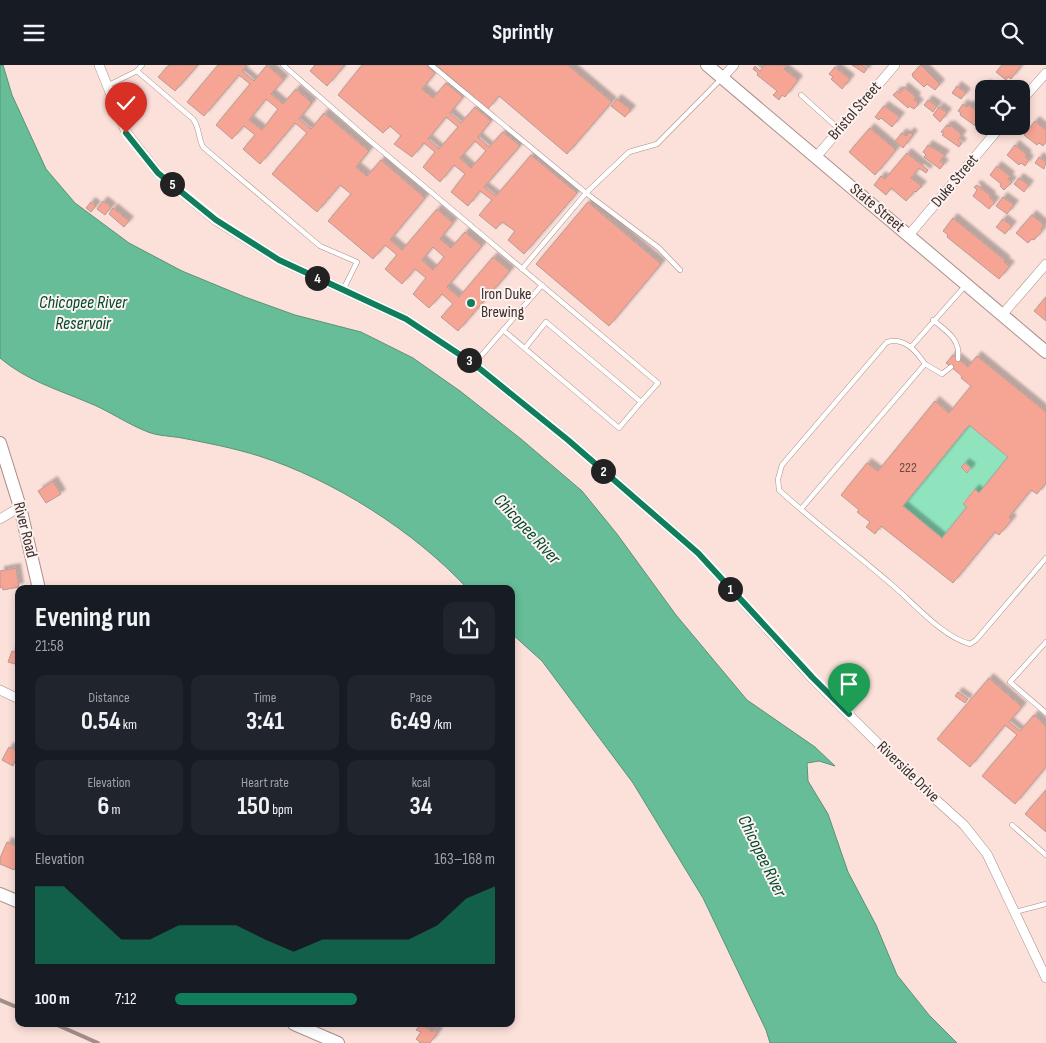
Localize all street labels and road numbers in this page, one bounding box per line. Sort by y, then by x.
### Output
street label: Bristol Street [825,78,886,144]
street label: Duke Street [927,151,983,211]
street label: State Street [846,180,908,236]
street label: River Road [9,500,41,560]
street label: Riverside Drive [873,738,943,806]

